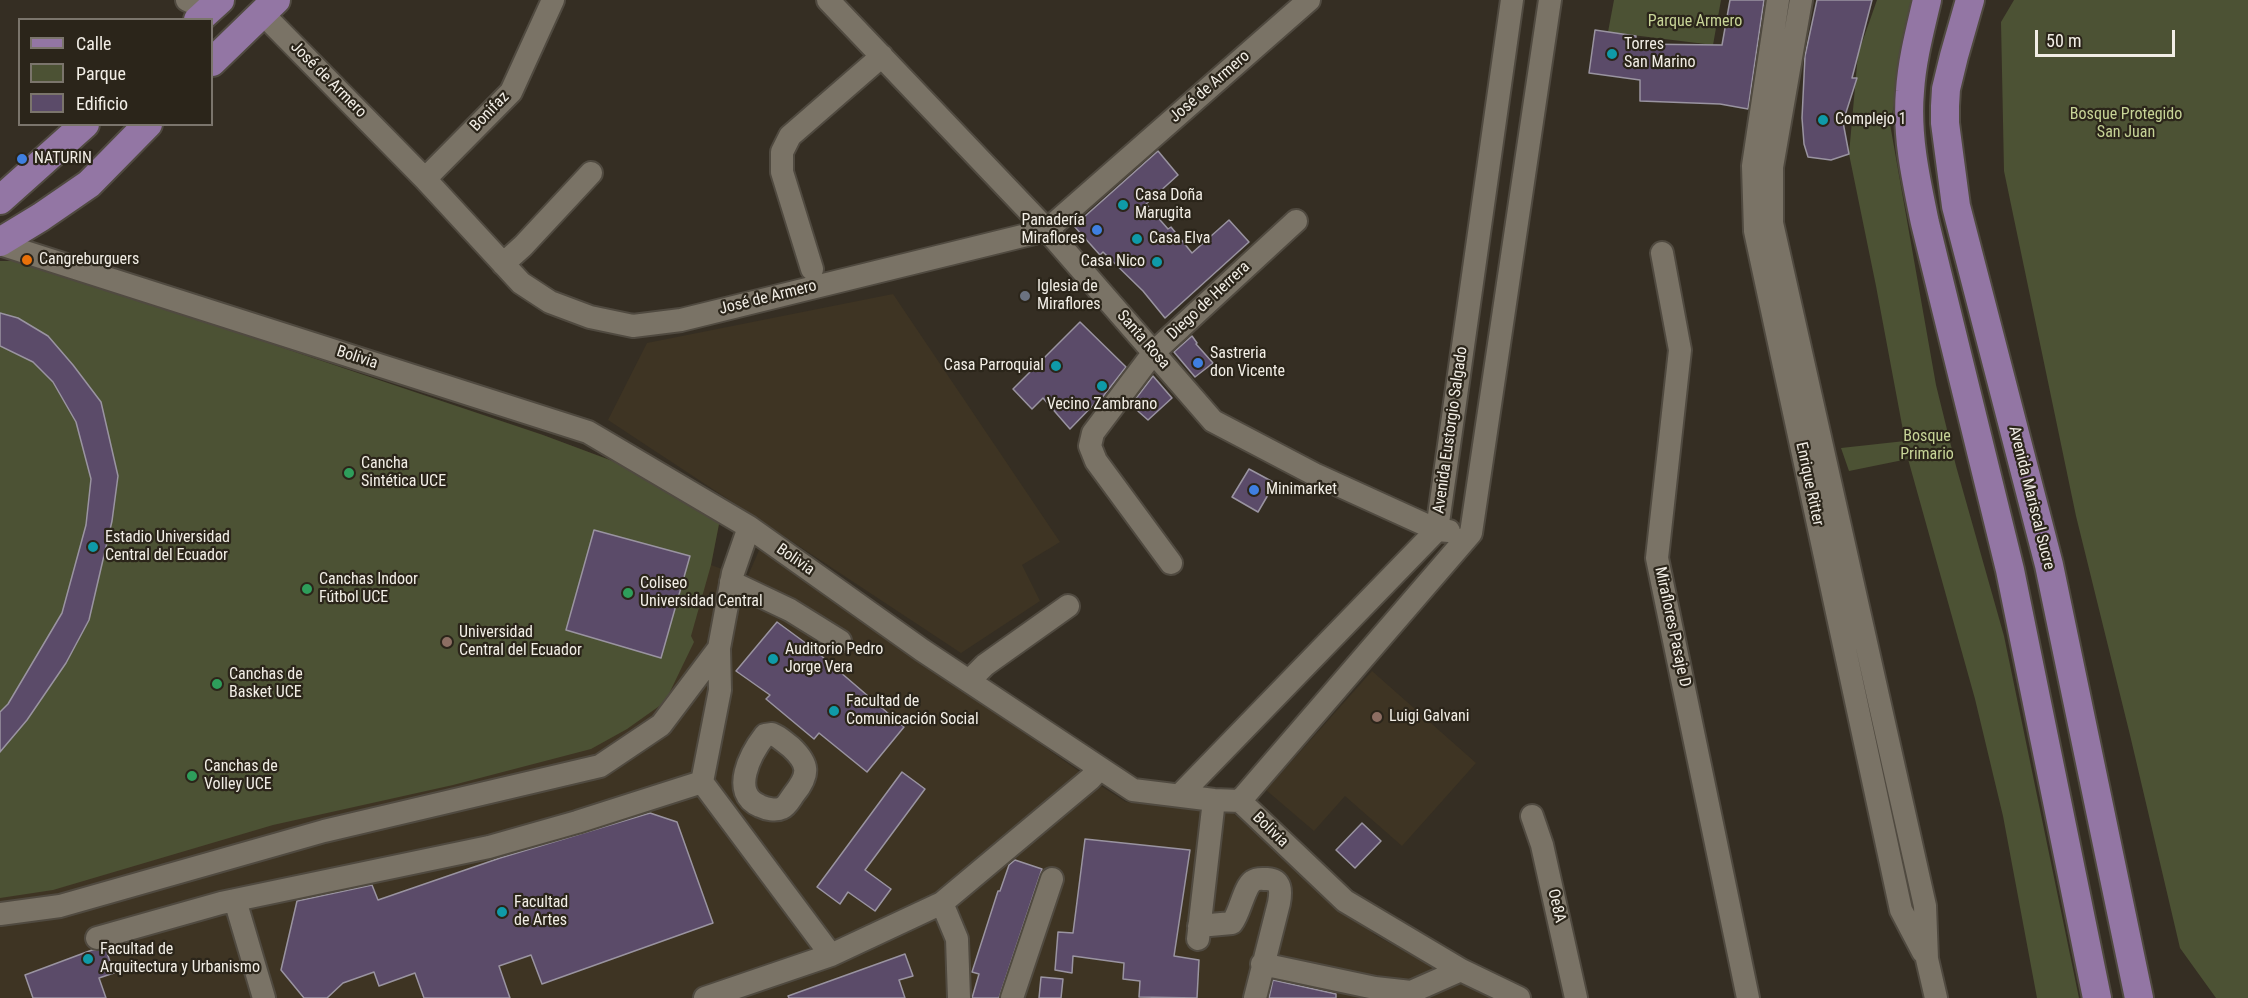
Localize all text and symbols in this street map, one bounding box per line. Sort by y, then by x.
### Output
park label: Parque Armero [1648,12,1742,32]
legend [18,18,213,126]
scale bar [2038,18,2178,56]
text: 50 m [2046,30,2081,51]
text: Calle [76,33,112,54]
place label: Torres San Marino [1624,35,1695,73]
street label: José de Armero [286,38,370,122]
street label: José de Armero [1166,47,1254,127]
marker: Torres San Marino [1605,47,1619,61]
text: Parque [76,63,126,84]
street label: Bonifaz [466,88,514,136]
text: Edificio [76,93,128,114]
park label: Bosque Protegido San Juan [2070,105,2182,143]
place label: Complejo 1 [1835,110,1906,130]
marker: Complejo 1 [1816,113,1830,127]
place label: NATURIN [34,149,92,169]
marker: NATURIN [15,152,29,166]
place label: Casa Doña Marugita [1135,186,1203,224]
marker: Casa Doña Marugita [1116,198,1130,212]
place label: Panadería Miraflores [1021,211,1085,249]
marker: Panadería Miraflores [1090,223,1104,237]
place label: Casa Elva [1149,229,1210,249]
marker: Casa Elva [1130,232,1144,246]
place label: Cangreburguers [39,250,139,270]
place label: Casa Nico [1081,252,1145,272]
marker: Cangreburguers [20,253,34,267]
marker: Casa Nico [1150,255,1164,269]
street label: Diego de Herrera [1164,258,1254,344]
street label: José de Armero [717,277,819,319]
place label: Iglesia de Miraflores [1037,277,1101,315]
marker: Iglesia de Miraflores [1018,289,1032,303]
street label: Santa Rosa [1112,307,1174,373]
street label: Bolivia [334,342,380,374]
place label: Sastreria don Vicente [1210,344,1285,382]
street label: Avenida Eustorgio Salgado [1430,345,1472,515]
place label: Casa Parroquial [944,356,1044,376]
marker: Sastreria don Vicente [1191,356,1205,370]
marker: Casa Parroquial [1049,359,1063,373]
marker: Vecino Zambrano [1095,379,1109,393]
place label: Vecino Zambrano [1047,395,1157,415]
street label: Avenida Mariscal Sucre [2004,424,2058,572]
park label: Bosque Primario [1900,427,1954,465]
street label: Enrique Ritter [1791,440,1827,528]
place label: Cancha Sintética UCE [361,454,446,492]
marker: Cancha Sintética UCE [342,466,356,480]
place label: Minimarket [1266,480,1337,500]
marker: Minimarket [1247,483,1261,497]
place label: Estadio Universidad Central del Ecuador [105,528,230,566]
marker: Estadio Universidad Central del Ecuador [86,540,100,554]
street label: Bolivia [772,540,818,580]
street label: Miraflores Pasaje D [1650,565,1694,689]
place label: Canchas Indoor Fútbol UCE [319,570,418,608]
place label: Coliseo Universidad Central [640,574,763,612]
marker: Canchas Indoor Fútbol UCE [300,582,314,596]
marker: Coliseo Universidad Central [621,586,635,600]
place label: Universidad Central del Ecuador [459,623,582,661]
marker: Universidad Central del Ecuador [440,635,454,649]
place label: Auditorio Pedro Jorge Vera [785,640,883,678]
marker: Auditorio Pedro Jorge Vera [766,652,780,666]
place label: Canchas de Basket UCE [229,665,303,703]
marker: Canchas de Basket UCE [210,677,224,691]
place label: Facultad de Comunicación Social [846,692,979,730]
marker: Facultad de Comunicación Social [827,704,841,718]
place label: Luigi Galvani [1389,707,1470,727]
marker: Luigi Galvani [1370,710,1384,724]
place label: Canchas de Volley UCE [204,757,278,795]
marker: Canchas de Volley UCE [185,769,199,783]
street label: Bolivia [1248,808,1292,852]
street label: Oe8A [1543,887,1569,925]
place label: Facultad de Artes [514,893,568,931]
marker: Facultad de Artes [495,905,509,919]
place label: Facultad de Arquitectura y Urbanismo [100,940,260,978]
marker: Facultad de Arquitectura y Urbanismo [81,952,95,966]

